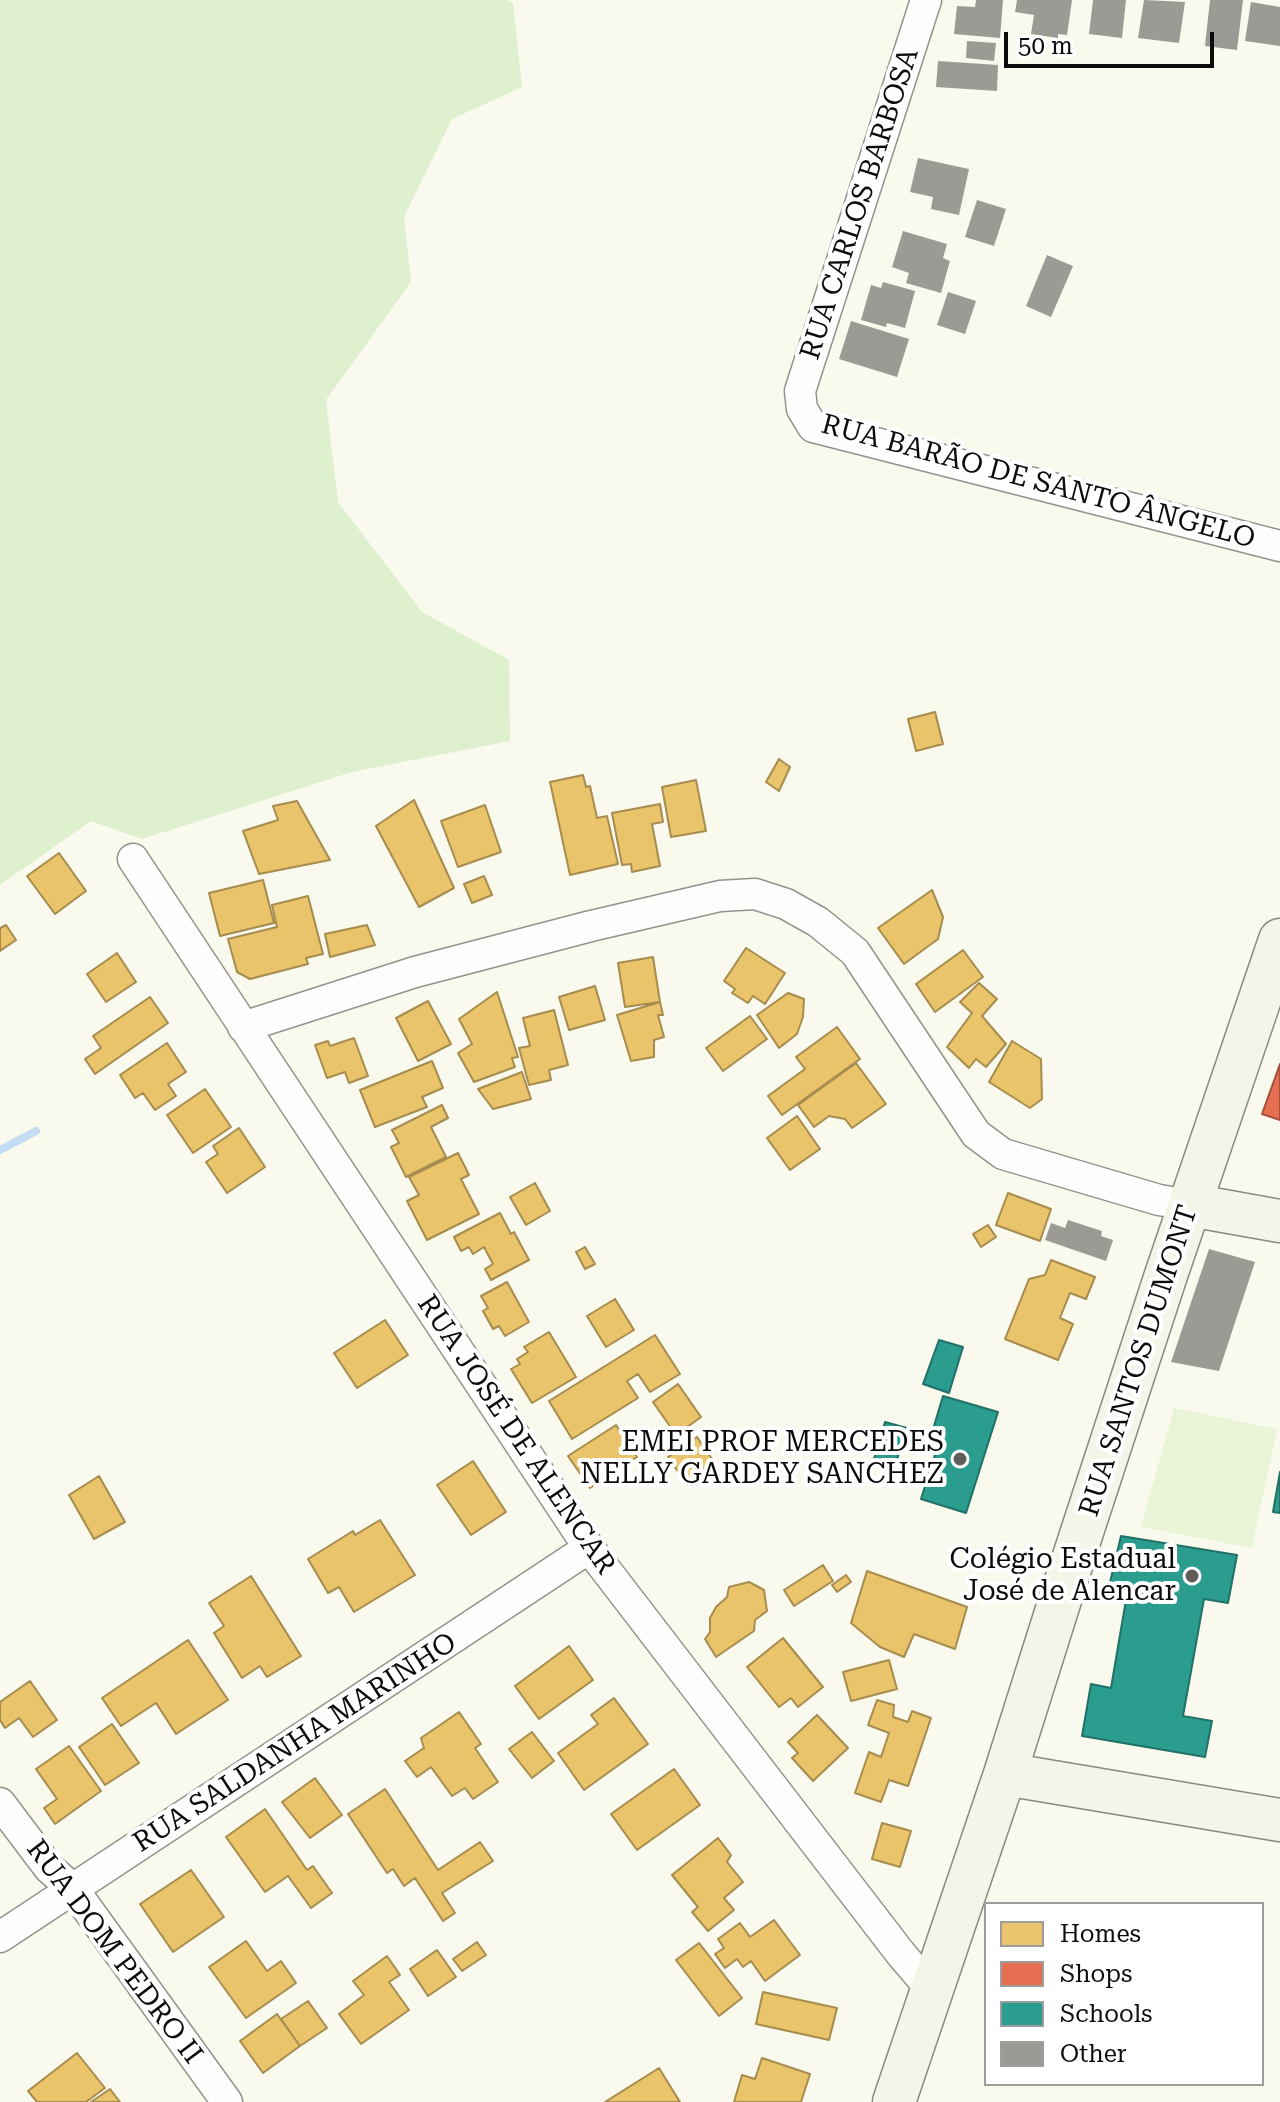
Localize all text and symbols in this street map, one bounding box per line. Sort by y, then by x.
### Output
scale bar [1008,16,1218,66]
text: 50 m [1018,32,1073,60]
street label: RUA CARLOS BARBOSA [794,44,926,364]
street label: RUA BARÃO DE SANTO ÂNGELO [817,408,1259,556]
street label: RUA SANTOS DUMONT [1073,1201,1205,1521]
street label: RUA JOSÉ DE ALENCAR [410,1289,622,1581]
place label: EMEI PROF MERCEDES NELLY GARDEY SANCHEZ [580,1426,944,1492]
marker: EMEI PROF MERCEDES NELLY GARDEY SANCHEZ [951,1450,969,1468]
place label: Colégio Estadual José de Alencar [950,1543,1176,1609]
marker: Colégio Estadual José de Alencar [1183,1567,1201,1585]
street label: RUA SALDANHA MARINHO [127,1626,463,1860]
street label: RUA DOM PEDRO II [19,1833,209,2071]
legend [984,1902,1264,2086]
text: Homes [1060,1920,1141,1948]
text: Shops [1060,1960,1132,1988]
text: Schools [1060,2000,1153,2028]
text: Other [1060,2040,1127,2068]

